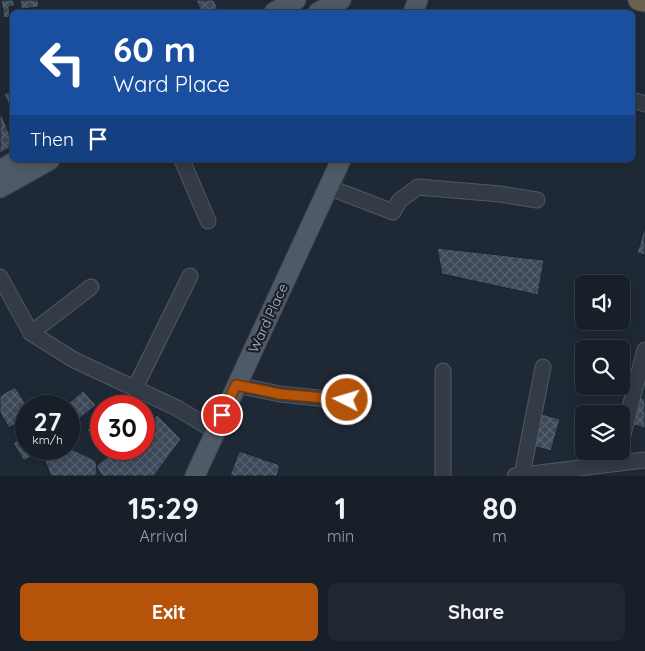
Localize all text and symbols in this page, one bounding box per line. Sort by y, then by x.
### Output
text: 60 m [113,27,196,71]
icon: left [30,30,95,95]
text: Ward Place [113,70,230,98]
icon: arrive [84,125,112,153]
text: Then [30,127,74,151]
map controls [575,275,630,460]
button: sound [575,275,630,330]
street label: Ward Place [244,280,292,356]
button: search [575,340,630,395]
position arrow [320,373,372,425]
pin [201,394,243,436]
speed limit sign: 30 [90,395,155,460]
icon: arrive [208,401,236,429]
button: layers [575,405,630,460]
text: 27 [34,406,61,437]
text: km/h [32,432,63,447]
text: 15:29 [128,489,199,527]
text: 1 [335,489,347,527]
text: 80 [482,489,517,527]
text: Arrival [140,526,187,546]
text: min [327,526,354,546]
text: m [492,526,507,546]
button: Exit [20,583,318,641]
button: Share [328,583,625,641]

